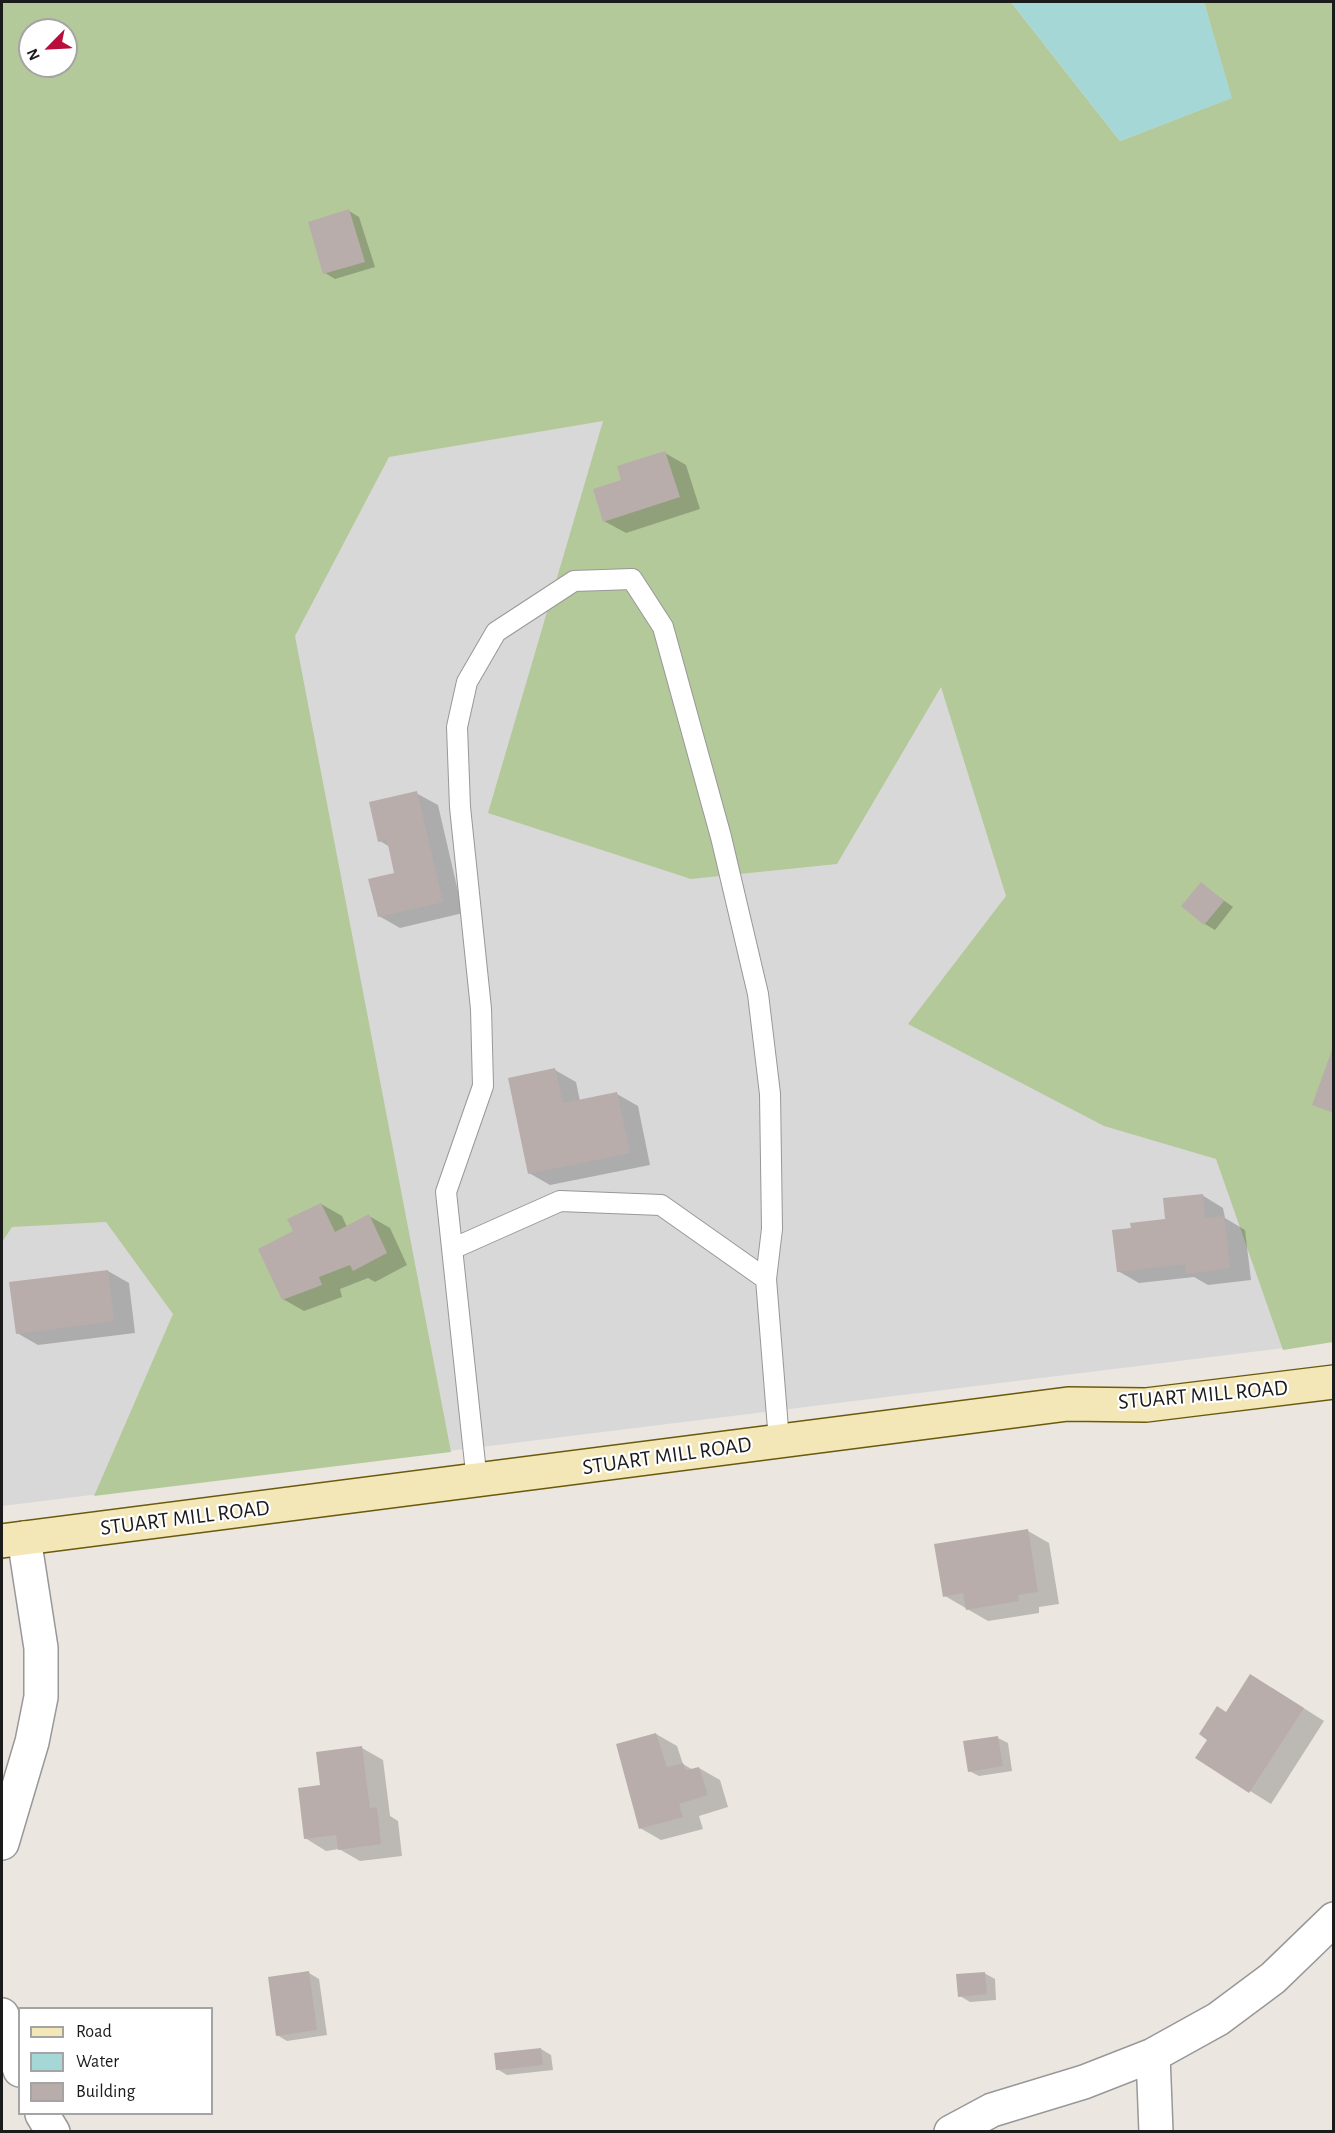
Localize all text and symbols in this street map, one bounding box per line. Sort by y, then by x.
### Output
north arrow [18,18,78,78]
text: N [24,46,43,63]
street label: STUART MILL ROAD [1117,1374,1289,1416]
street label: STUART MILL ROAD [581,1431,753,1481]
street label: STUART MILL ROAD [99,1495,271,1541]
legend [18,2007,213,2115]
text: Road [76,2023,112,2041]
text: Water [76,2053,119,2071]
text: Building [76,2083,135,2101]

